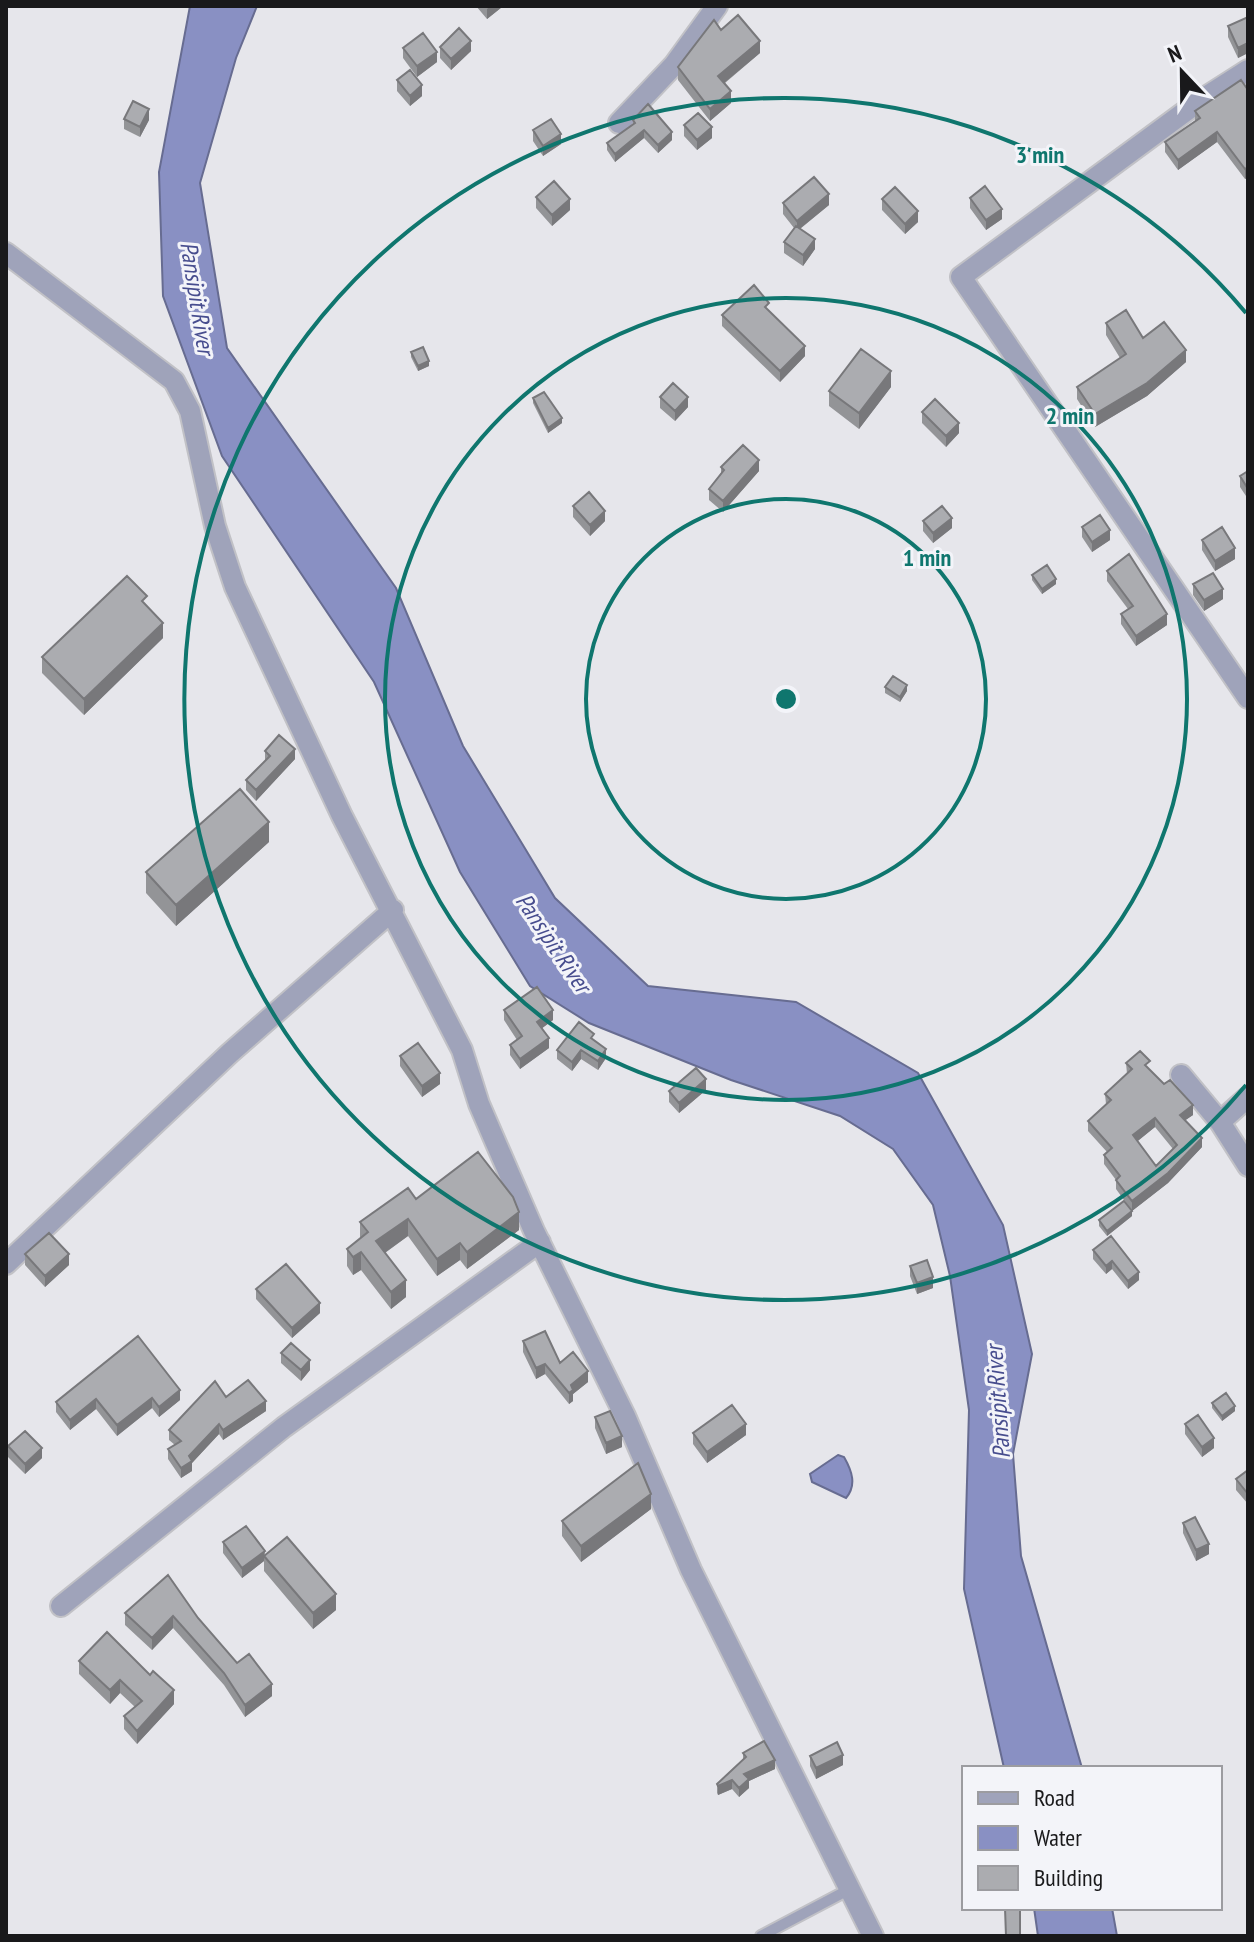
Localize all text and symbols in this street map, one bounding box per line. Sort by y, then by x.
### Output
north arrow [1142,32,1222,112]
text: N [1164,38,1185,69]
text: 3 min [1016,139,1064,170]
water label: Pansipit River [173,239,222,360]
text: 2 min [1046,400,1094,431]
text: 1 min [903,542,951,573]
centre of rings [772,685,800,713]
water label: Pansipit River [509,887,600,1001]
water label: Pansipit River [978,1341,1017,1460]
legend [962,1766,1222,1910]
text: Road [1034,1782,1075,1813]
text: Water [1034,1822,1082,1853]
text: Building [1034,1862,1103,1893]

